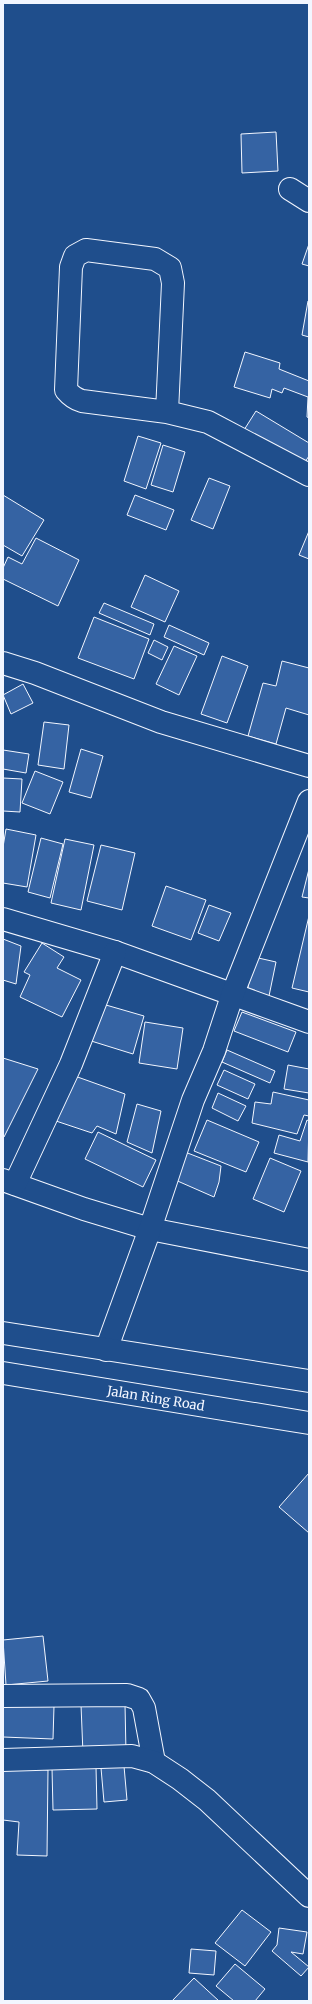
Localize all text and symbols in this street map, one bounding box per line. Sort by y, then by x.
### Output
street label: Jalan Ring Road [105,1382,206,1414]

